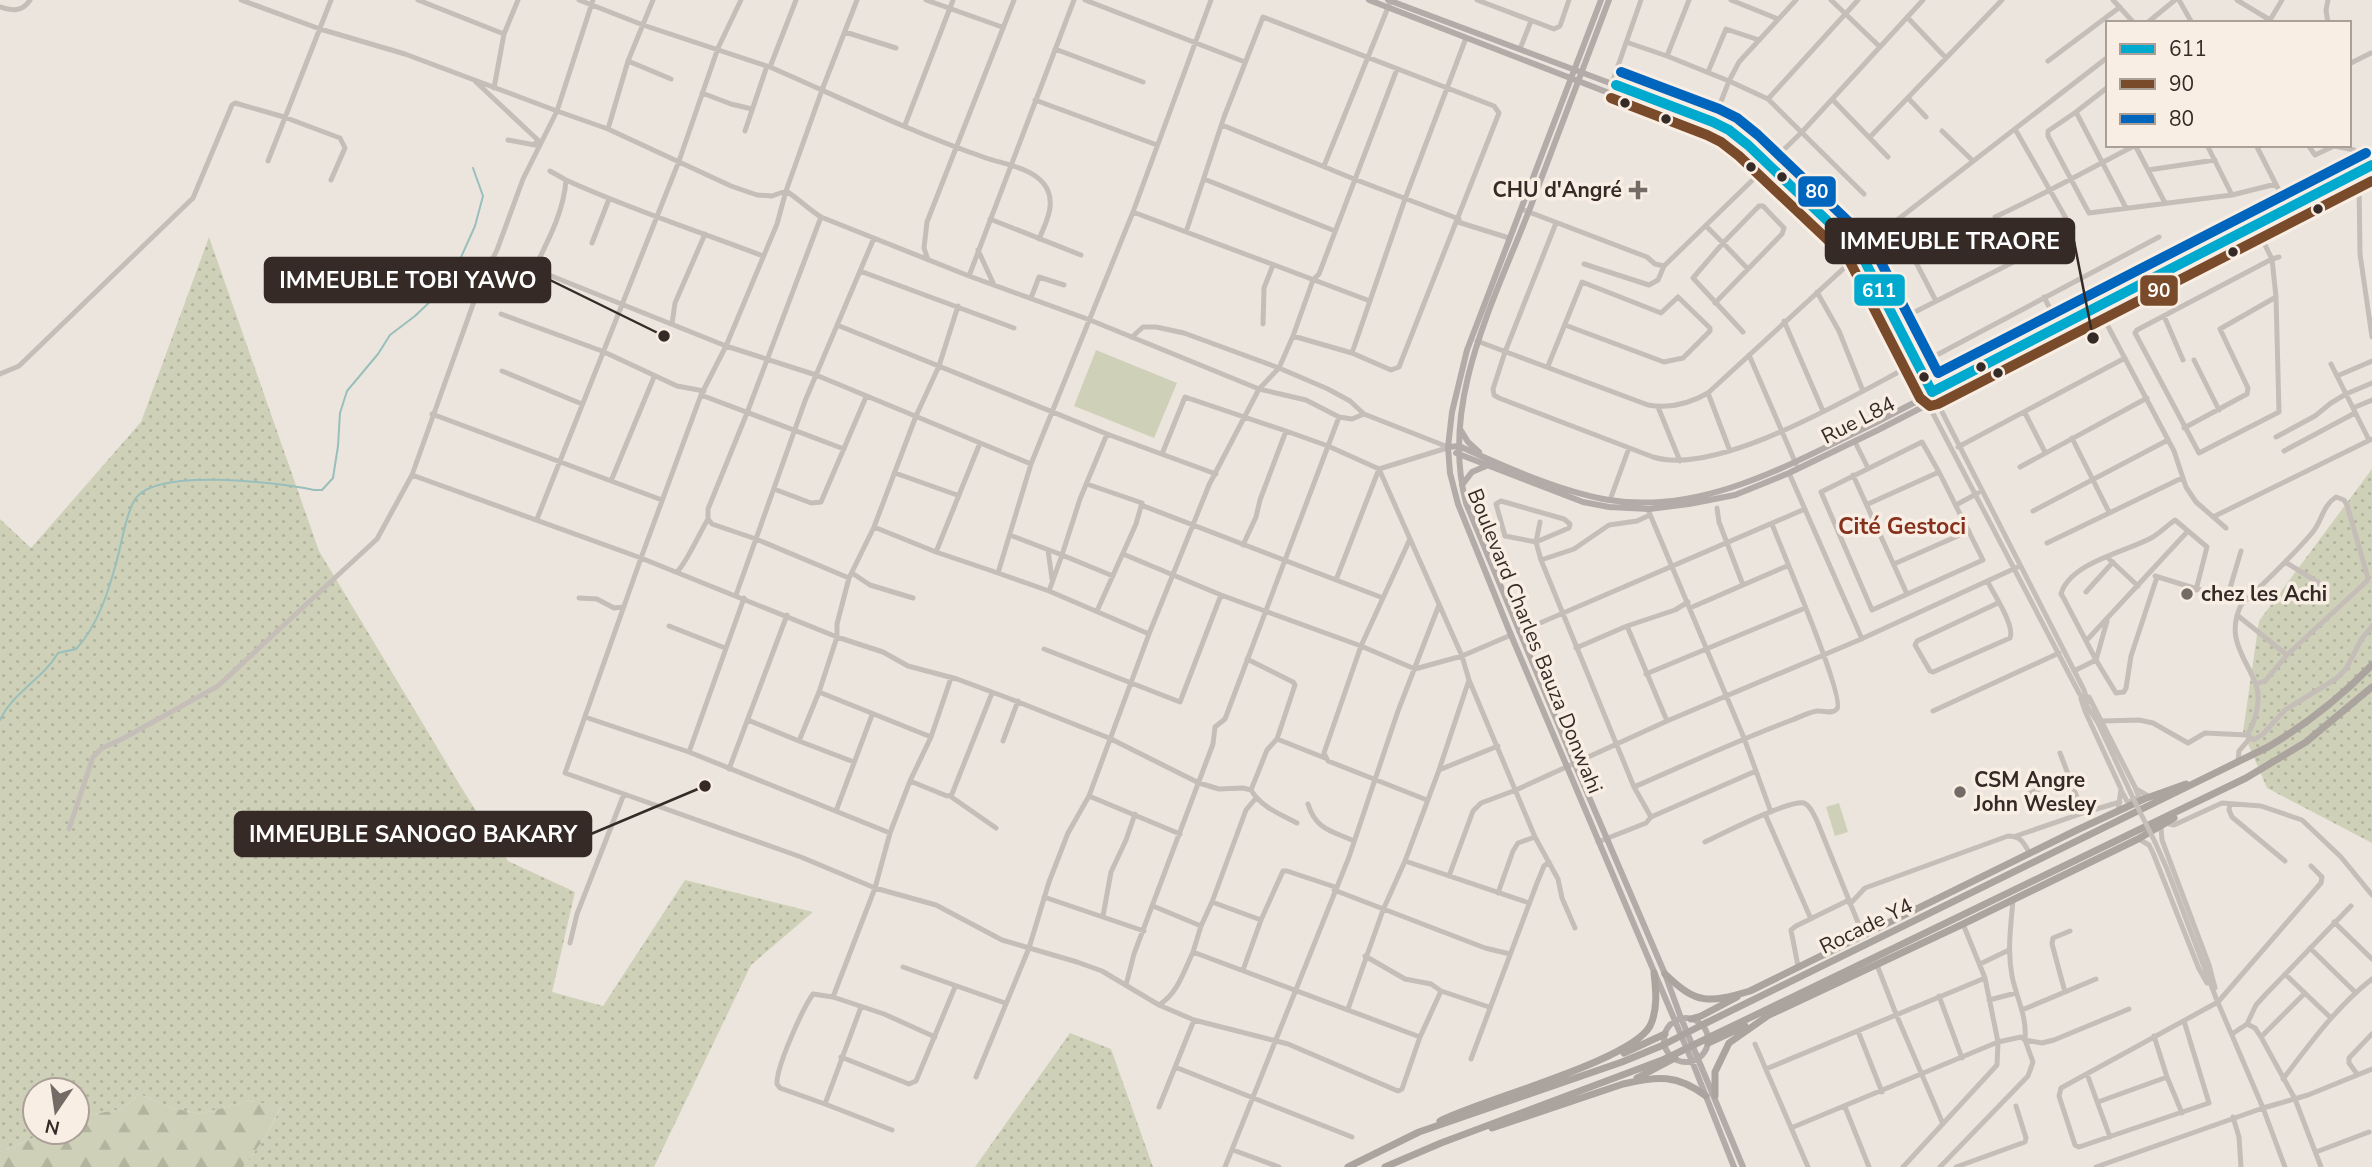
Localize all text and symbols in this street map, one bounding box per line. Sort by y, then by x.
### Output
legend [2106,21,2351,147]
text: 611 [2169,35,2207,63]
text: 90 [2169,70,2194,98]
unlabelled marker [1618,96,1632,110]
text: 80 [2169,105,2194,133]
unlabelled marker [1659,112,1673,126]
unlabelled marker [1744,160,1758,174]
unlabelled marker [1775,170,1789,184]
line badge: 80 [1797,175,1837,208]
place label: CHU d'Angré [1493,176,1622,204]
text: 80 [1806,179,1828,205]
marker: CHU d'Angré [1628,180,1648,200]
unlabelled marker [2311,202,2325,216]
callout: IMMEUBLE TRAORE [1826,219,2074,263]
text: IMMEUBLE TRAORE [1840,226,2060,257]
unlabelled marker [2226,245,2240,259]
callout: IMMEUBLE TOBI YAWO [265,258,550,302]
text: IMMEUBLE TOBI YAWO [279,265,537,296]
line badge: 611 [1853,273,1906,307]
line badge: 90 [2139,274,2179,307]
text: 611 [1862,278,1896,304]
text: 90 [2148,278,2170,304]
unlabelled marker [1974,360,1988,374]
unlabelled marker [1991,366,2005,380]
unlabelled marker [1917,370,1931,384]
street label: Rue L84 [1816,390,1900,450]
street label: Boulevard Charles Bauza Donwahi [1461,484,1609,798]
district label: Cité Gestoci [1838,511,1966,542]
place label: chez les Achi [2201,580,2327,608]
marker: chez les Achi [2179,586,2195,602]
place label: CSM Angre John Wesley [1973,766,2097,818]
marker: CSM Angre John Wesley [1952,784,1968,800]
callout: IMMEUBLE SANOGO BAKARY [235,812,591,856]
text: IMMEUBLE SANOGO BAKARY [249,819,578,850]
street label: Rocade Y4 [1815,891,1917,961]
north arrow [21,1076,91,1146]
text: N [43,1112,62,1141]

